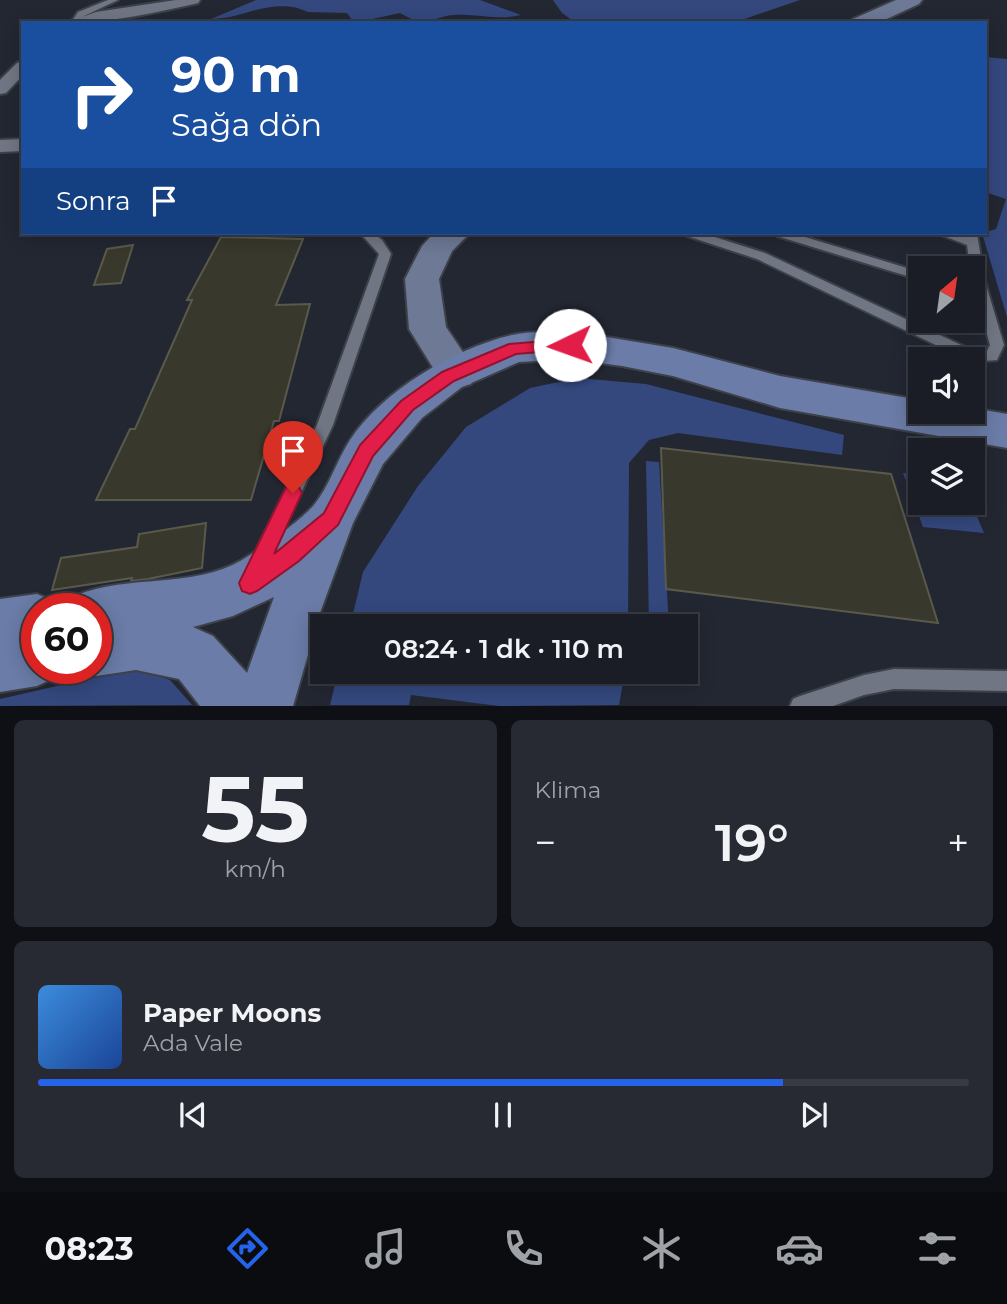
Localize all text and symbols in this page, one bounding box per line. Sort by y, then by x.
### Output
text: 90 m [171,45,301,104]
icon: right [56,49,147,140]
text: Sağa dön [171,105,322,144]
icon: arrive [145,182,183,220]
text: Sonra [56,185,131,217]
north arrow [908,256,985,332]
map controls [908,256,985,515]
position arrow [533,308,607,382]
button: sound [908,347,985,424]
pin [263,421,323,493]
icon: arrive [274,432,312,470]
button: layers [908,438,985,515]
speed limit sign: 60 [21,593,112,684]
text: 08:24 · 1 dk · 110 m [384,633,624,665]
text: 55 [201,754,309,865]
text: Klima [535,776,601,804]
text: 19° [715,811,789,874]
text: − [535,819,556,866]
text: + [947,819,969,866]
text: km/h [225,855,286,883]
text: Paper Moons [143,997,321,1029]
text: Ada Vale [143,1029,243,1057]
icon: previous [174,1096,212,1134]
icon: pause [484,1096,522,1134]
icon: next [795,1096,833,1134]
icon: directions [223,1224,272,1273]
icon: music [361,1224,410,1273]
icon: phone [499,1224,548,1273]
icon: climate [637,1224,686,1273]
icon: car [775,1224,824,1273]
icon: filters [913,1224,962,1273]
text: 08:23 [45,1229,134,1268]

